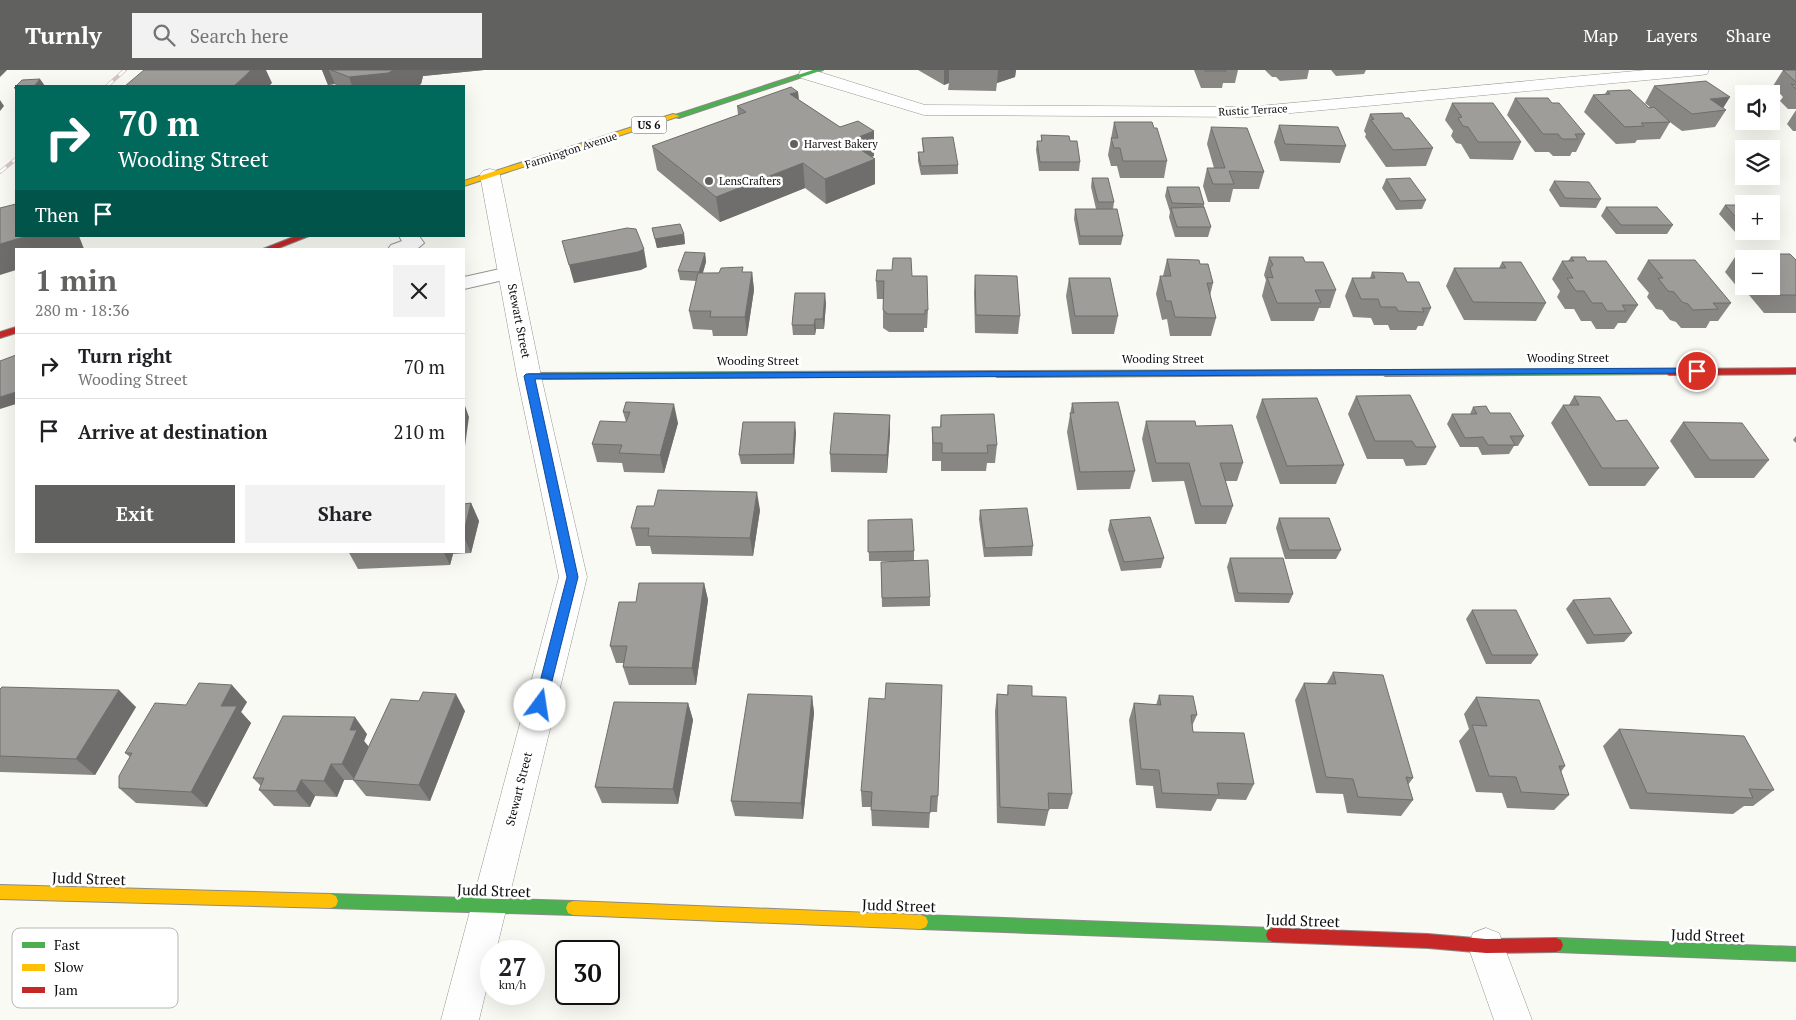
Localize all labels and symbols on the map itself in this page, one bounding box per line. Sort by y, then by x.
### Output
street label: Rustic Terrace [1218,101,1288,119]
road number: US 6 [632,116,666,134]
street label: Farmington Avenue [523,128,619,171]
place label: Harvest Bakery [804,137,878,151]
marker: Harvest Bakery [788,138,800,150]
place label: LensCrafters [719,174,781,188]
marker: LensCrafters [703,175,715,187]
street label: Stewart Street [505,282,534,360]
street label: Wooding Street [1527,350,1610,365]
pin [1676,350,1718,392]
street label: Wooding Street [1122,351,1205,366]
street label: Wooding Street [717,353,800,368]
position arrow [513,678,565,730]
street label: Stewart Street [502,750,535,827]
street label: Judd Street [52,867,127,889]
street label: Judd Street [457,879,532,901]
street label: Judd Street [862,894,937,916]
street label: Judd Street [1266,909,1341,931]
street label: Judd Street [1671,924,1746,946]
legend [12,928,178,1008]
text: Fast [54,935,81,954]
speed limit sign: 30 [555,940,620,1005]
text: Slow [54,957,84,976]
text: Jam [54,980,78,999]

